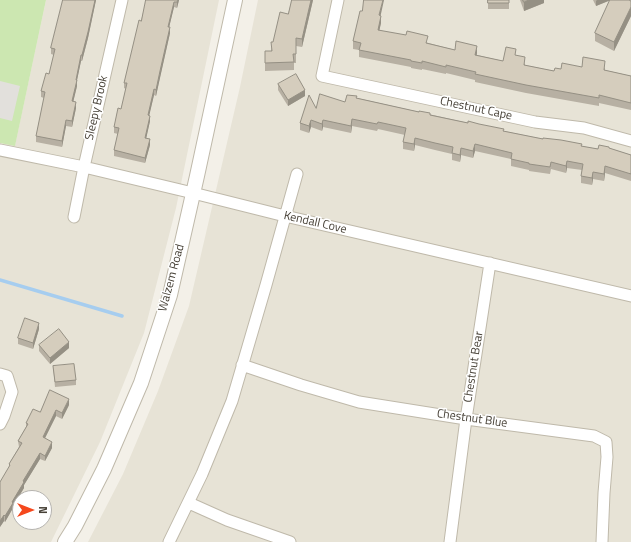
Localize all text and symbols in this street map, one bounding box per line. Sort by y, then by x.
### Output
street label: Sleepy Brook [83,74,111,142]
street label: Chestnut Cape [439,94,513,124]
street label: Kendall Cove [282,209,348,237]
street label: Walzem Road [156,243,188,313]
street label: Chestnut Bear [461,330,487,404]
street label: Chestnut Blue [436,407,508,431]
north arrow [12,490,52,530]
text: N [35,506,51,514]

